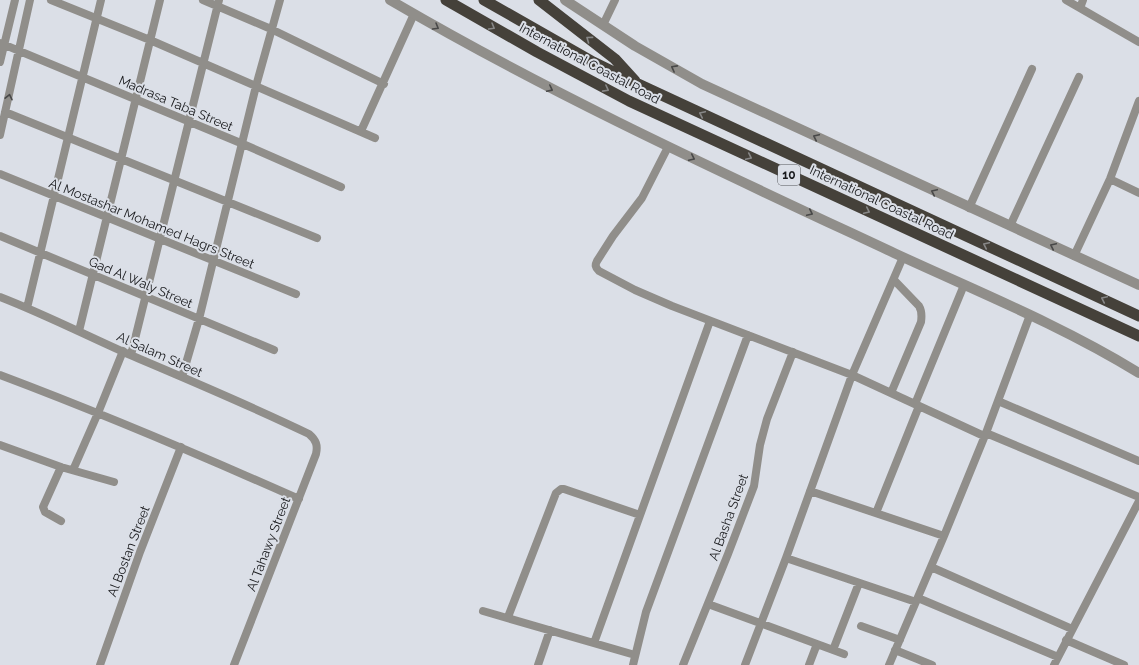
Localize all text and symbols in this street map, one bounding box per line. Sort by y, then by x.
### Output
street label: International Coastal Road [517,20,663,107]
one-way arrow [432,22,439,29]
one-way arrow [488,22,495,29]
one-way arrow [586,36,593,44]
one-way arrow [671,66,678,73]
street label: Madrasa Taba Street [116,73,236,135]
one-way arrow [546,84,553,91]
one-way arrow [602,85,609,92]
one-way arrow [4,94,12,100]
one-way arrow [699,111,707,119]
one-way arrow [813,134,821,142]
one-way arrow [745,152,752,160]
one-way arrow [688,153,695,161]
street label: International Coastal Road [808,162,956,242]
road number: 10 [778,165,800,185]
street label: Al Mostashar Mohamed Hagrs Street [47,175,257,272]
one-way arrow [931,189,939,197]
one-way arrow [863,206,870,214]
one-way arrow [805,208,813,216]
one-way arrow [982,242,990,250]
one-way arrow [1049,243,1057,251]
street label: Gad Al Waly Street [87,254,196,311]
one-way arrow [1100,296,1108,304]
street label: Al Salam Street [115,329,206,380]
street label: Al Basha Street [706,471,751,563]
street label: Al Tahawy Street [244,494,294,593]
street label: Al Bostan Street [104,503,153,599]

